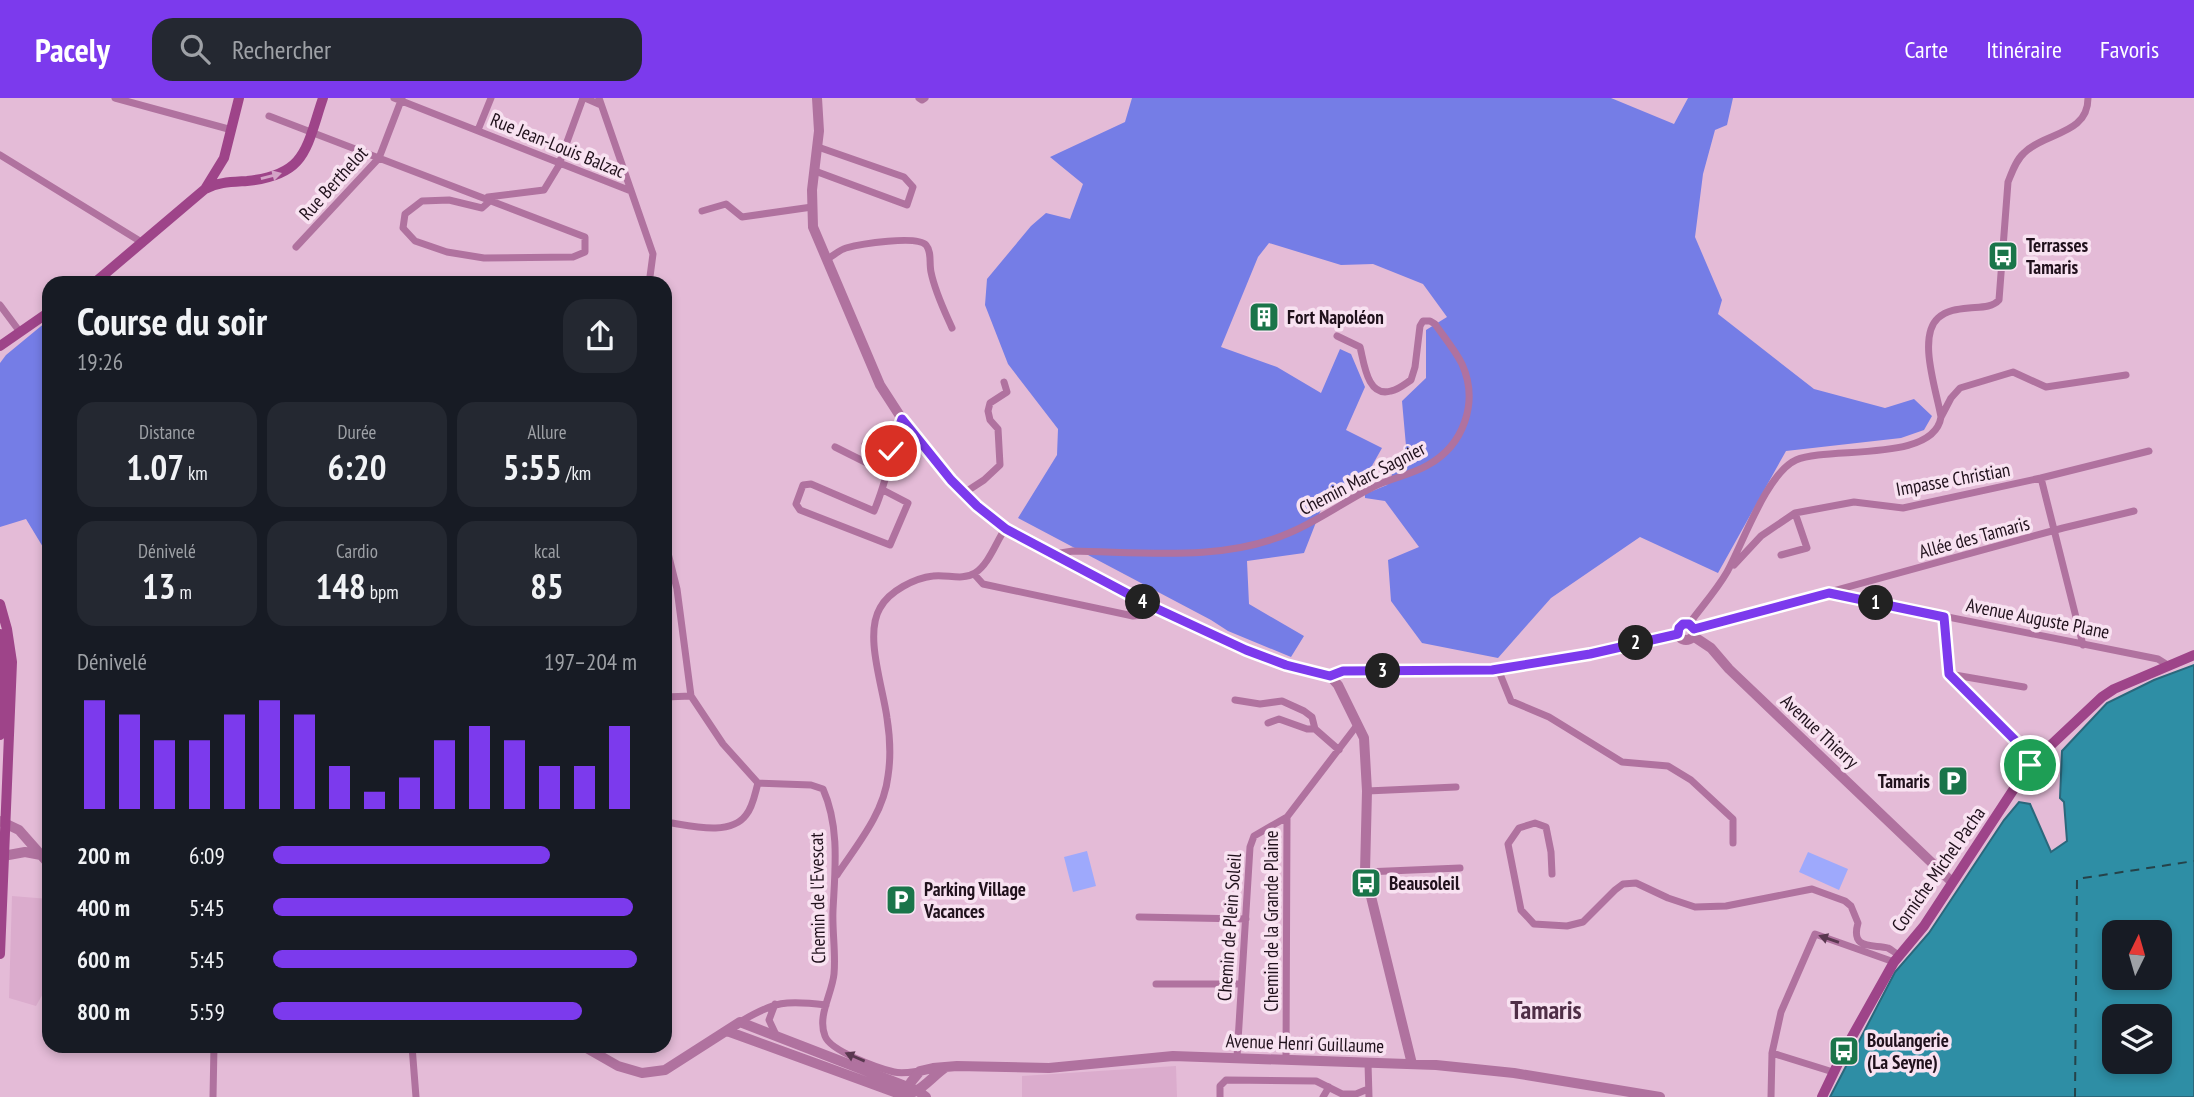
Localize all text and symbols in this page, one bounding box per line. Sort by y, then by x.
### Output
search box [152,18,642,81]
text: Pacely [35,28,110,71]
icon: search [176,30,214,68]
text: Rechercher [232,33,331,66]
text: Carte [1904,34,1948,65]
text: Itinéraire [1986,34,2062,65]
text: Favoris [2100,34,2159,65]
street label: Rue Jean-Louis Balzac [487,107,629,183]
street label: Rue Berthelot [294,141,373,225]
one-way arrow [261,170,283,181]
place label: Terrasses Tamaris [2026,233,2089,279]
bus stop icon: Terrasses Tamaris [1986,239,2020,273]
text: Course du soir [77,296,267,345]
button: share [563,299,637,373]
building icon: Fort Napoléon [1247,300,1281,334]
place label: Fort Napoléon [1287,305,1384,329]
text: 19:26 [77,347,123,376]
text: Distance [139,420,195,444]
text: Durée [338,420,376,444]
text: Allure [527,420,567,444]
pin [861,421,921,481]
icon: check [872,432,910,470]
street label: Chemin Marc Sagnier [1295,435,1430,520]
text: 1.07 [126,444,184,490]
text: 6:20 [328,444,386,490]
text: 5:55 [503,444,562,490]
street label: Impasse Christian [1894,457,2012,501]
text: km [184,461,208,485]
text: /km [562,461,591,485]
street label: Allée des Tamaris [1916,511,2032,563]
text: Dénivelé [138,539,196,563]
text: Cardio [336,539,378,563]
text: kcal [534,539,560,563]
text: 13 [142,563,176,609]
text: 148 [315,563,366,609]
text: 85 [530,563,564,609]
text: m [176,580,192,604]
text: bpm [366,580,399,604]
pin: 4 [1126,584,1160,620]
pin: 1 [1858,586,1894,620]
text: 4 [1138,589,1147,613]
text: 1 [1871,590,1880,614]
street label: Avenue Auguste Plane [1964,592,2112,644]
pin: 2 [1618,626,1654,660]
text: 2 [1631,630,1640,654]
text: Dénivelé [77,647,147,676]
text: 197–204 m [544,647,637,676]
pin: 3 [1366,654,1400,688]
text: 3 [1378,658,1387,682]
street label: Avenue Thierry [1776,689,1865,774]
pin [2000,735,2060,795]
icon: arrive [2011,746,2049,784]
parking icon: Tamaris [1936,764,1970,798]
place label: Tamaris [1878,769,1930,793]
street label: Corniche Michel Pacha [1886,802,1990,936]
street label: Chemin de la Grande Plaine [1259,830,1283,1012]
street label: Chemin de l'Evescat [804,831,830,964]
text: 200 m [77,841,130,870]
text: 6:09 [189,841,225,870]
street label: Chemin de Plein Soleil [1212,852,1246,1002]
bus stop icon: Beausoleil [1349,866,1383,900]
place label: Beausoleil [1389,871,1460,895]
place label: Parking Village Vacances [923,877,1026,923]
parking icon: Parking Village Vacances [884,883,918,917]
text: 400 m [77,893,130,922]
text: 5:45 [189,893,225,922]
north arrow [2102,920,2172,990]
map controls [2102,920,2172,1074]
one-way arrow [1819,934,1840,945]
text: 600 m [77,945,130,974]
text: 5:45 [189,945,225,974]
district label: Tamaris [1510,993,1582,1026]
text: 800 m [77,997,130,1026]
text: 5:59 [189,997,225,1026]
button: layers [2102,1004,2172,1074]
street label: Avenue Henri Guillaume [1225,1028,1385,1058]
place label: Boulangerie (La Seyne) [1867,1028,1949,1074]
bus stop icon: Boulangerie (La Seyne) [1827,1034,1861,1068]
one-way arrow [845,1051,866,1062]

